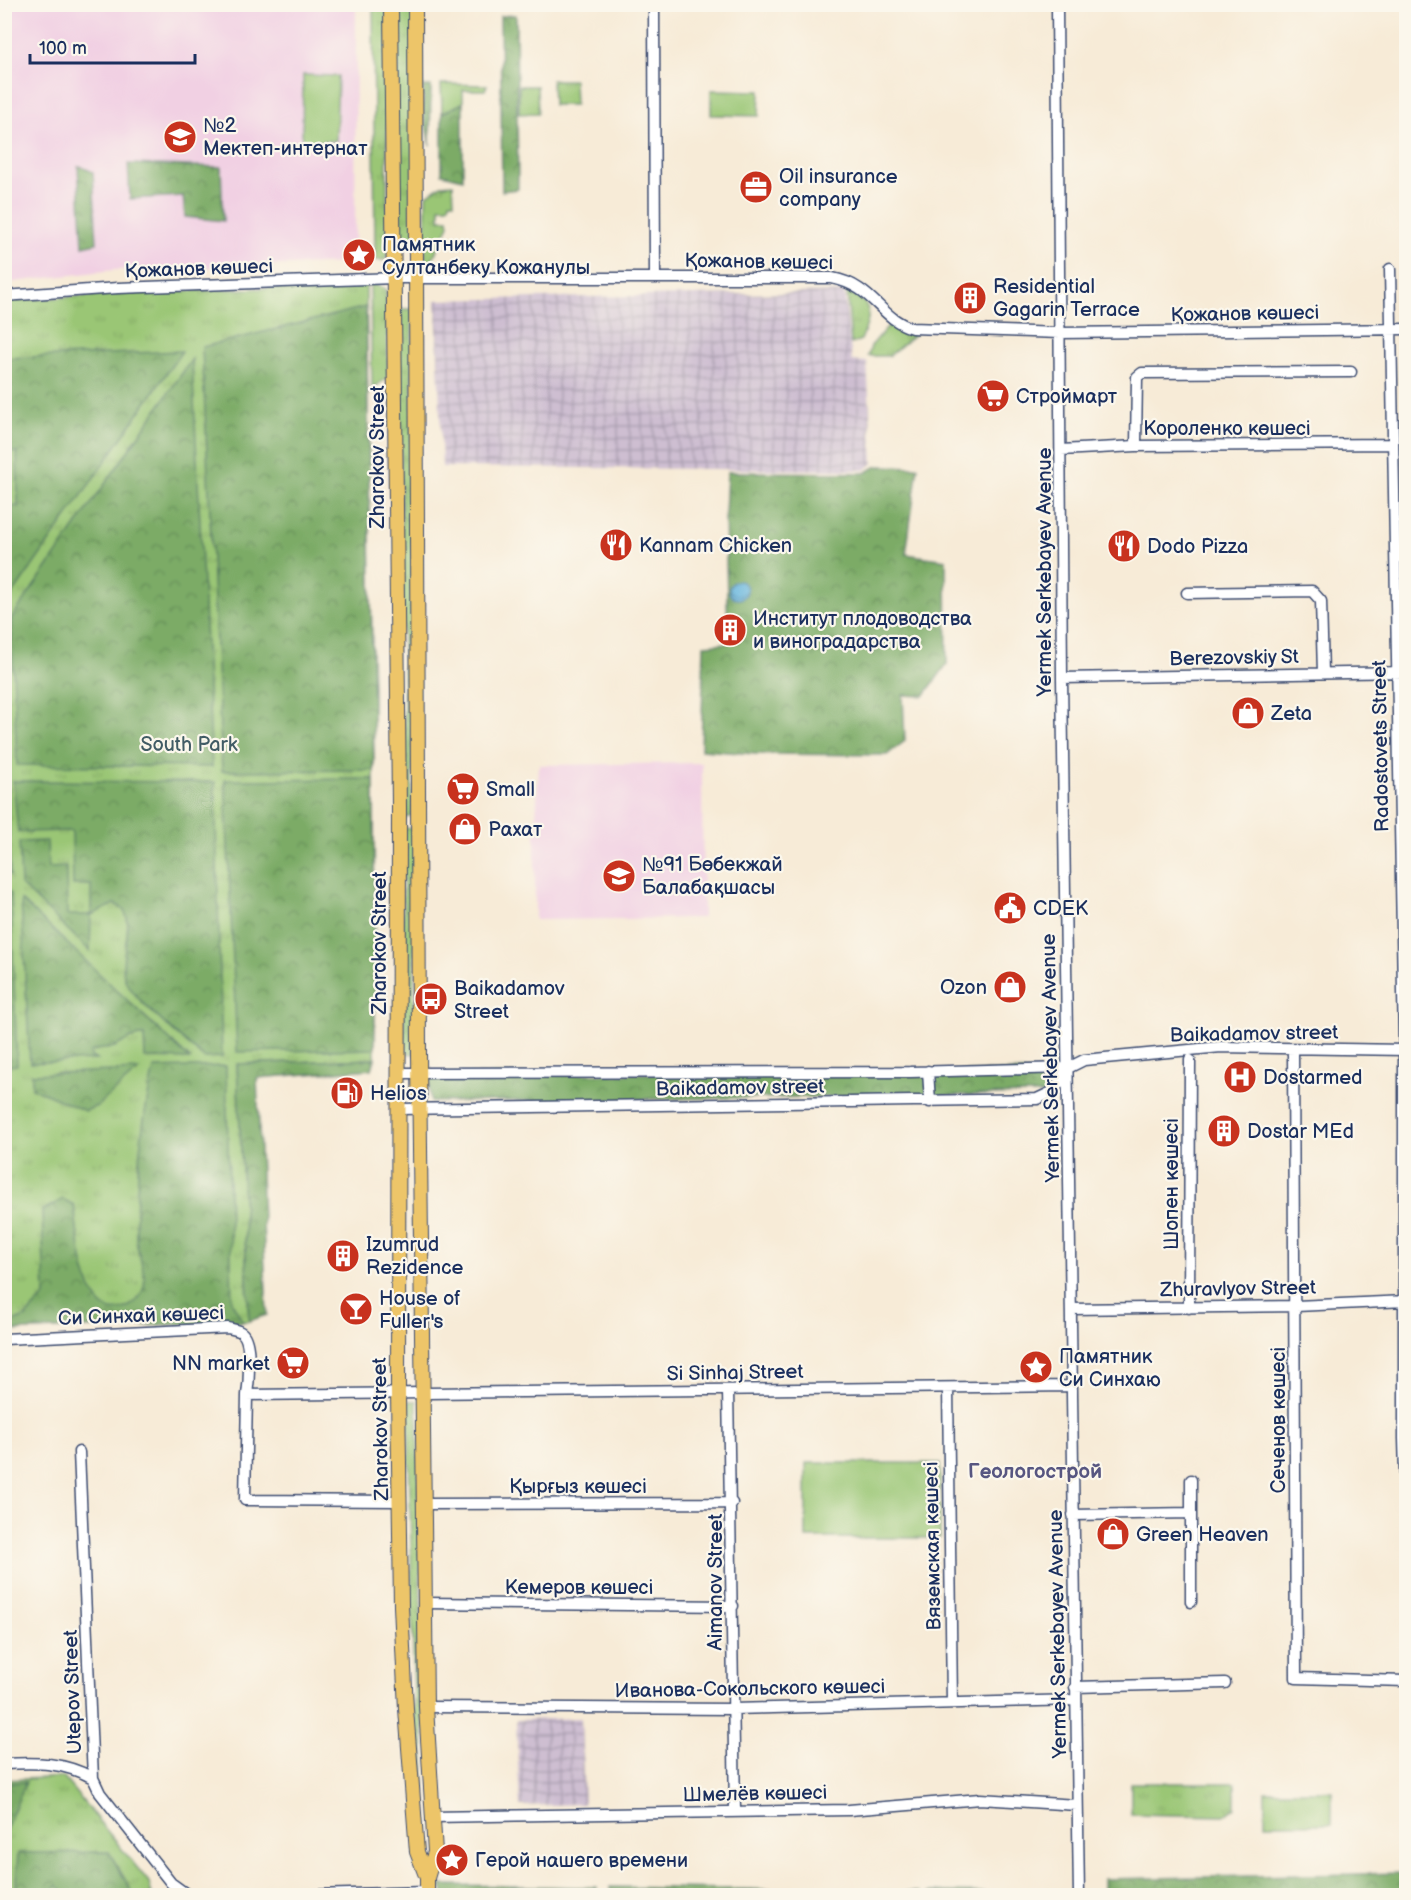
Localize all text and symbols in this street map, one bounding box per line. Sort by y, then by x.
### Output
scale bar [30,27,195,65]
text: 100 m [39,38,87,59]
place label: №2 Мектеп-интернат [203,114,368,161]
school or university icon: №2 Мектеп-интернат [162,119,198,155]
place label: Oil insurance company [779,165,898,212]
office icon: Oil insurance company [738,169,774,205]
place label: Памятник Султанбеку Кожанулы [382,233,590,280]
place icon: Памятник Султанбеку Кожанулы [341,237,377,273]
street label: Қожанов көшесі [685,249,833,275]
street label: Қожанов көшесі [124,254,274,284]
place label: Residential Gagarin Terrace [993,275,1140,322]
building icon: Residential Gagarin Terrace [952,280,988,316]
street label: Қожанов көшесі [1171,301,1319,327]
supermarket icon: Строймарт [975,378,1011,414]
street label: Zharokov Street [366,385,390,530]
place label: Строймарт [1016,385,1118,409]
street label: Короленко көшесі [1143,417,1311,441]
street label: Yermek Serkebayev Avenue [1033,447,1057,698]
restaurant icon: Kannam Chicken [598,527,634,563]
restaurant icon: Dodo Pizza [1106,528,1142,564]
place label: Kannam Chicken [639,534,792,558]
place label: Dodo Pizza [1147,535,1248,559]
place label: Институт плодоводства и виноградарства [753,607,972,654]
building icon: Институт плодоводства и виноградарства [712,612,748,648]
street label: Berezovskiy St [1169,645,1299,671]
street label: Radostovets Street [1368,660,1394,832]
shop icon: Zeta [1230,695,1266,731]
place label: Zeta [1270,702,1312,726]
park label: South Park [140,733,238,757]
supermarket icon: Small [445,771,481,807]
place label: Small [486,778,535,802]
shop icon: Рахат [447,811,483,847]
place label: Рахат [488,818,543,842]
place label: №91 Бөбекжай Балабақшасы [642,853,783,900]
school or university icon: №91 Бөбекжай Балабақшасы [601,858,637,894]
street label: Zharokov Street [368,871,392,1016]
public building icon: CDEK [992,890,1028,926]
place label: CDEK [1033,897,1088,921]
street label: Yermek Serkebayev Avenue [1037,933,1065,1184]
shop icon: Ozon [992,969,1028,1005]
place label: Ozon [940,976,987,1000]
place label: Baikadamov Street [454,977,565,1024]
bus stop icon: Baikadamov Street [413,981,449,1017]
street label: Baikadamov street [1169,1021,1339,1047]
hospital icon: Dostarmed [1222,1059,1258,1095]
place label: Dostarmed [1263,1066,1363,1090]
fuel station icon: Helios [329,1075,365,1111]
street label: Baikadamov street [655,1075,825,1101]
place label: Helios [370,1082,427,1106]
building icon: Dostar MEd [1206,1113,1242,1149]
street label: Шопен көшесі [1160,1118,1184,1250]
place label: Dostar MEd [1247,1120,1354,1144]
place label: Izumrud Rezidence [366,1233,464,1280]
building icon: Izumrud Rezidence [325,1238,361,1274]
street label: Zhuravlyov Street [1159,1276,1316,1302]
place label: House of Fuller's [379,1287,461,1334]
bar icon: House of Fuller's [338,1291,374,1327]
street label: Си Синхай көшесі [58,1301,225,1331]
supermarket icon: NN market [275,1345,311,1381]
place label: Памятник Си Синхаю [1059,1345,1161,1392]
street label: Сеченов көшесі [1267,1347,1291,1493]
place icon: Памятник Си Синхаю [1018,1349,1054,1385]
place label: NN market [172,1352,270,1376]
street label: Zharokov Street [368,1357,394,1502]
street label: Si Sinhaj Street [666,1360,804,1386]
district label: Геологострой [968,1459,1102,1484]
street label: Вяземская көшесі [920,1461,946,1631]
street label: Қырғыз көшесі [509,1475,647,1499]
street label: Yermek Serkebayev Avenue [1044,1509,1072,1760]
street label: Aimanov Street [704,1514,728,1650]
shop icon: Green Heaven [1095,1516,1131,1552]
place label: Green Heaven [1136,1523,1269,1547]
street label: Кемеров көшесі [505,1576,653,1600]
street label: Utepov Street [59,1629,87,1755]
street label: Иванова-Сокольского көшесі [615,1675,886,1703]
street label: Шмелёв көшесі [683,1781,828,1807]
place icon: Герой нашего времени [434,1842,470,1878]
place label: Герой нашего времени [475,1849,688,1873]

